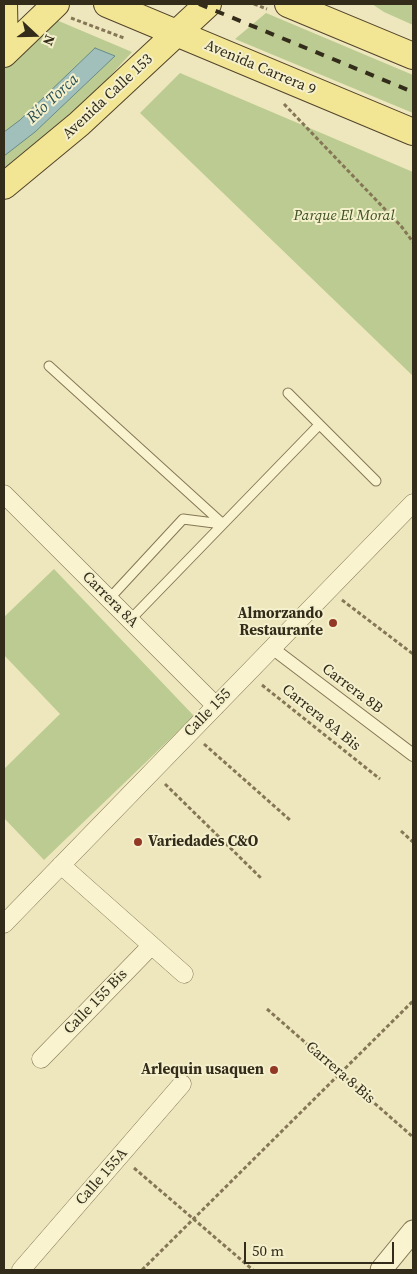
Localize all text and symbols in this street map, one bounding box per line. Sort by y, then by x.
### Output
north arrow [10,10,60,60]
text: N [38,32,60,49]
street label: Avenida Carrera 9 [202,36,318,100]
street label: Avenida Calle 153 [59,51,157,143]
water label: Río Torca [23,70,83,128]
park label: Parque El Moral [293,207,395,225]
street label: Carrera 8A [78,568,142,632]
place label: Almorzando Restaurante [237,605,323,640]
marker: Almorzando Restaurante [327,617,339,629]
street label: Carrera 8B [318,660,386,718]
street label: Carrera 8A Bis [278,681,364,755]
street label: Calle 155 [181,685,235,741]
place label: Variedades C&O [148,833,258,851]
marker: Variedades C&O [132,836,144,848]
street label: Calle 155 Bis [60,966,132,1038]
street label: Carrera 8 Bis [302,1038,378,1108]
place label: Arlequin usaquen [141,1061,264,1079]
marker: Arlequin usaquen [268,1064,280,1076]
street label: Calle 155A [72,1145,132,1209]
scale bar [247,1232,397,1264]
text: 50 m [252,1240,284,1261]

